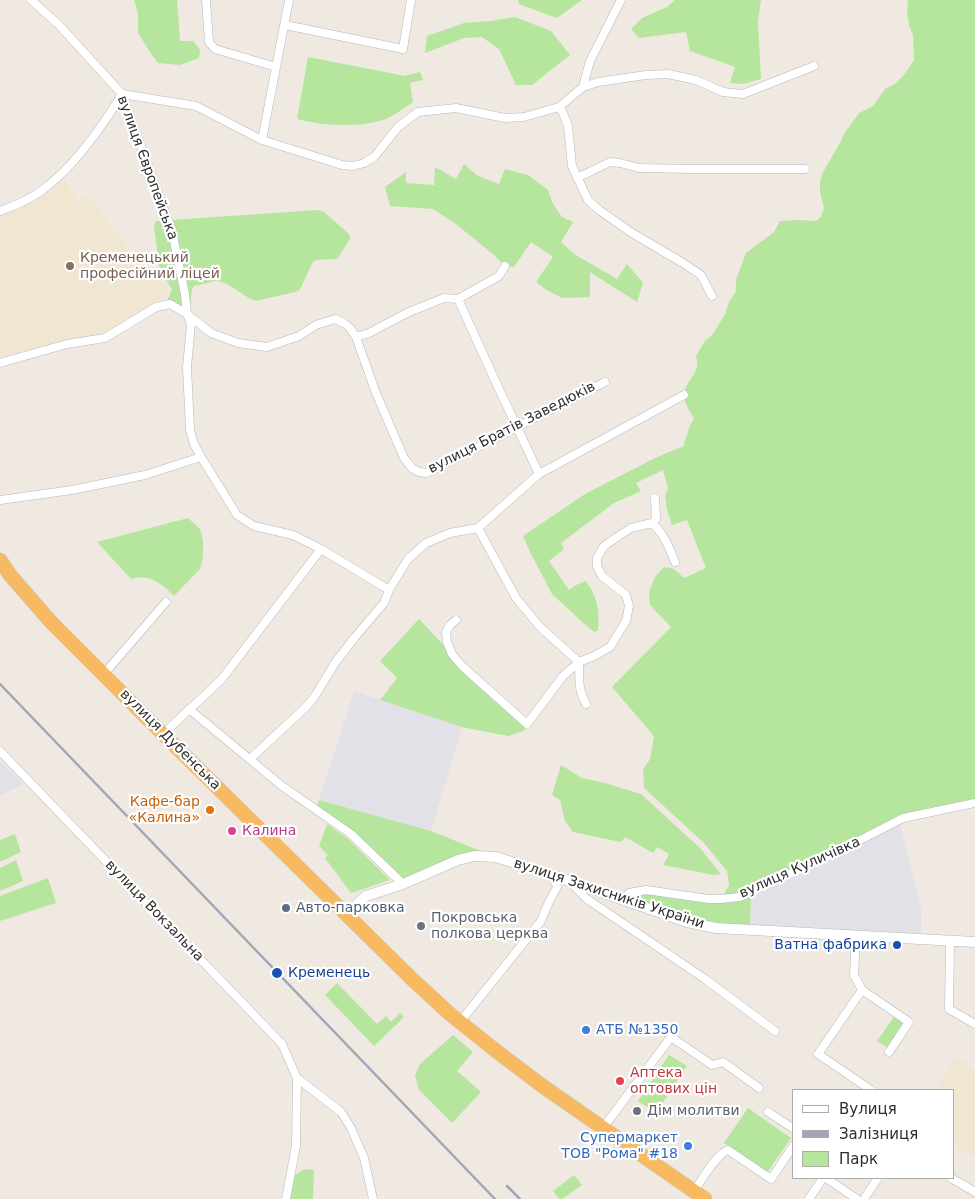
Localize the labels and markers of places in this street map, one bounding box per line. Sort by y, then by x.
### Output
place label: Кременецький професійний ліцей [80,250,220,282]
marker: Кременецький професійний ліцей [64,260,76,272]
place label: Кафе-бар «Калина» [129,794,200,826]
marker: Кафе-бар «Калина» [204,804,216,816]
place label: Калина [242,823,296,839]
marker: Калина [226,825,238,837]
place label: Авто-парковка [296,900,405,916]
marker: Авто-парковка [280,902,292,914]
place label: Покровська полкова церква [431,910,548,942]
marker: Покровська полкова церква [415,920,427,932]
place label: Ватна фабрика [774,937,887,953]
marker: Ватна фабрика [891,939,903,951]
place label: Кременець [288,965,370,981]
marker: Кременець [270,966,284,980]
place label: АТБ №1350 [596,1022,678,1038]
marker: АТБ №1350 [580,1024,592,1036]
place label: Аптека оптових цін [630,1065,717,1098]
marker: Аптека оптових цін [614,1075,626,1087]
place label: Дім молитви [647,1103,740,1119]
marker: Дім молитви [631,1105,643,1117]
place label: Супермаркет ТОВ "Рома" #18 [561,1130,678,1162]
marker: Супермаркет ТОВ "Рома" #18 [682,1140,694,1152]

